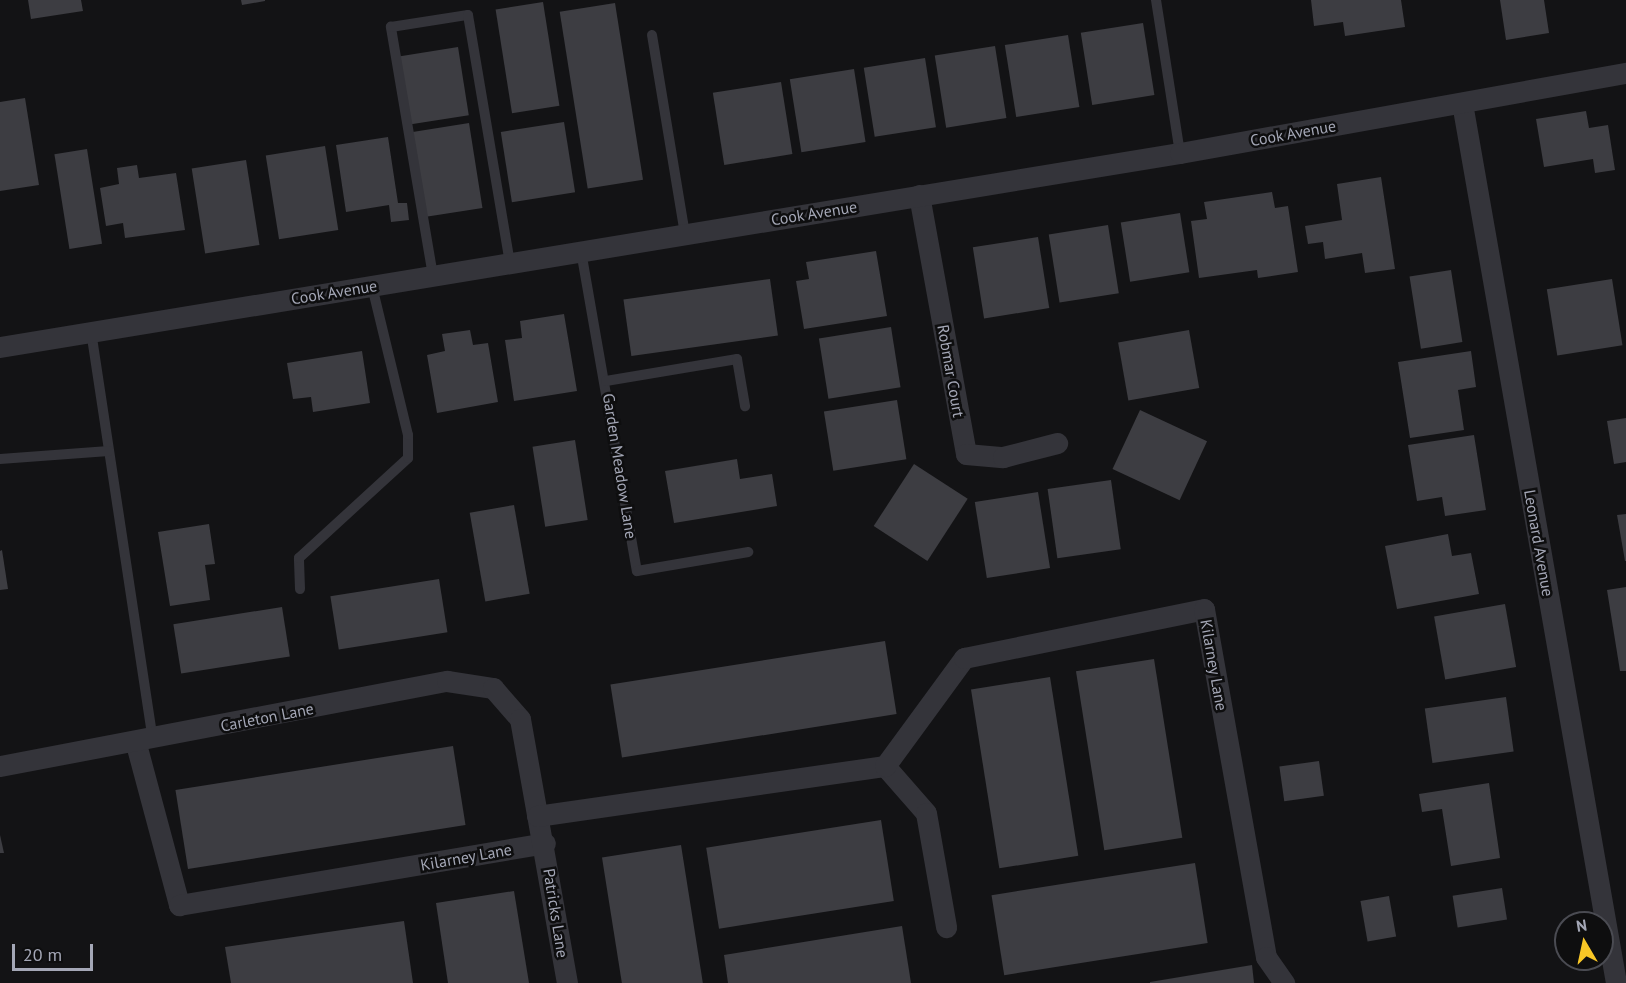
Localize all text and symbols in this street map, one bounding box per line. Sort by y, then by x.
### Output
street label: Cook Avenue [1248,116,1338,150]
street label: Cook Avenue [769,197,859,229]
street label: Cook Avenue [289,276,379,308]
street label: Robmar Court [933,323,969,419]
street label: Garden Meadow Lane [599,392,641,540]
street label: Leonard Avenue [1520,488,1558,598]
street label: Kilarney Lane [1196,617,1232,713]
street label: Carleton Lane [219,699,315,735]
street label: Kilarney Lane [418,839,514,875]
street label: Patricks Lane [539,867,573,959]
north arrow [1554,911,1614,971]
text: N [1575,914,1588,936]
scale bar [15,932,96,970]
text: 20 m [23,943,62,966]

